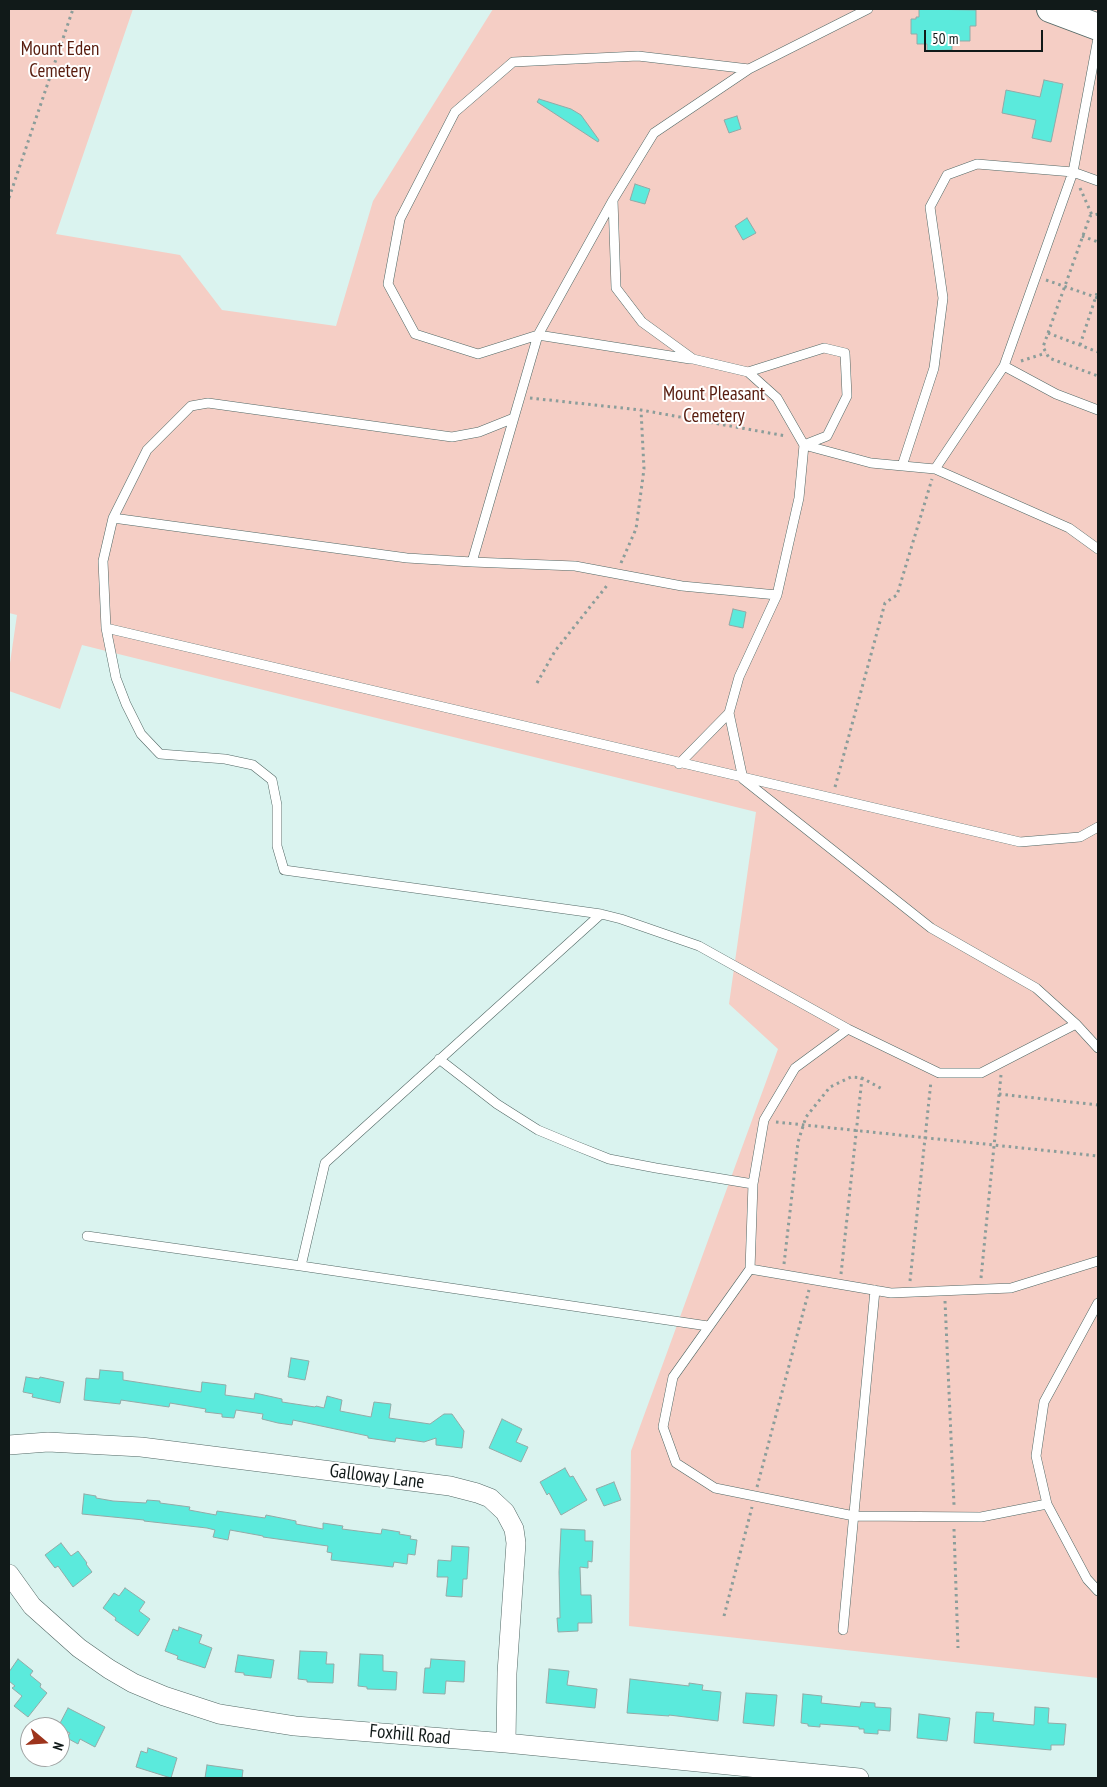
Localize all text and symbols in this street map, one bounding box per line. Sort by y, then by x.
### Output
scale bar [927,20,1046,52]
text: 50 m [932,29,958,48]
park label: Mount Eden Cemetery [21,39,99,83]
park label: Mount Pleasant Cemetery [663,384,765,428]
street label: Galloway Lane [328,1460,426,1494]
north arrow [20,1717,70,1767]
street label: Foxhill Road [369,1720,451,1750]
text: N [49,1740,68,1753]

